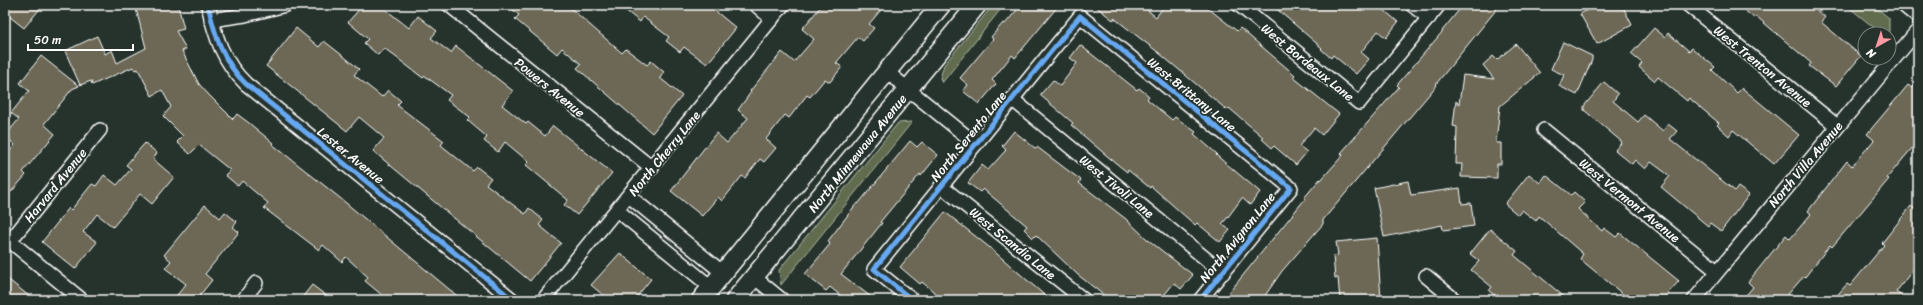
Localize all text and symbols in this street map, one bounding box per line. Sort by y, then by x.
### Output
street label: West Bordeaux Lane [1256,17,1360,108]
street label: West Trenton Avenue [1708,19,1817,113]
scale bar [28,26,133,52]
north arrow [1857,26,1897,66]
text: 50 m [34,29,61,51]
text: N [1862,43,1881,64]
street label: Powers Avenue [509,51,590,123]
street label: West Brittany Lane [1142,51,1242,138]
street label: North Serento Lane [924,86,1012,187]
street label: North Minnewawa Avenue [802,88,913,218]
street label: North Cherry Lane [622,105,706,201]
street label: North Villa Avenue [1762,116,1849,213]
street label: Lester Avenue [312,121,390,190]
street label: Harvard Avenue [18,143,93,228]
street label: West Tivoli Lane [1074,149,1159,224]
street label: West Vermont Avenue [1574,152,1686,249]
street label: North Avignon Lane [1193,186,1282,288]
street label: West Scandia Lane [964,201,1061,286]

